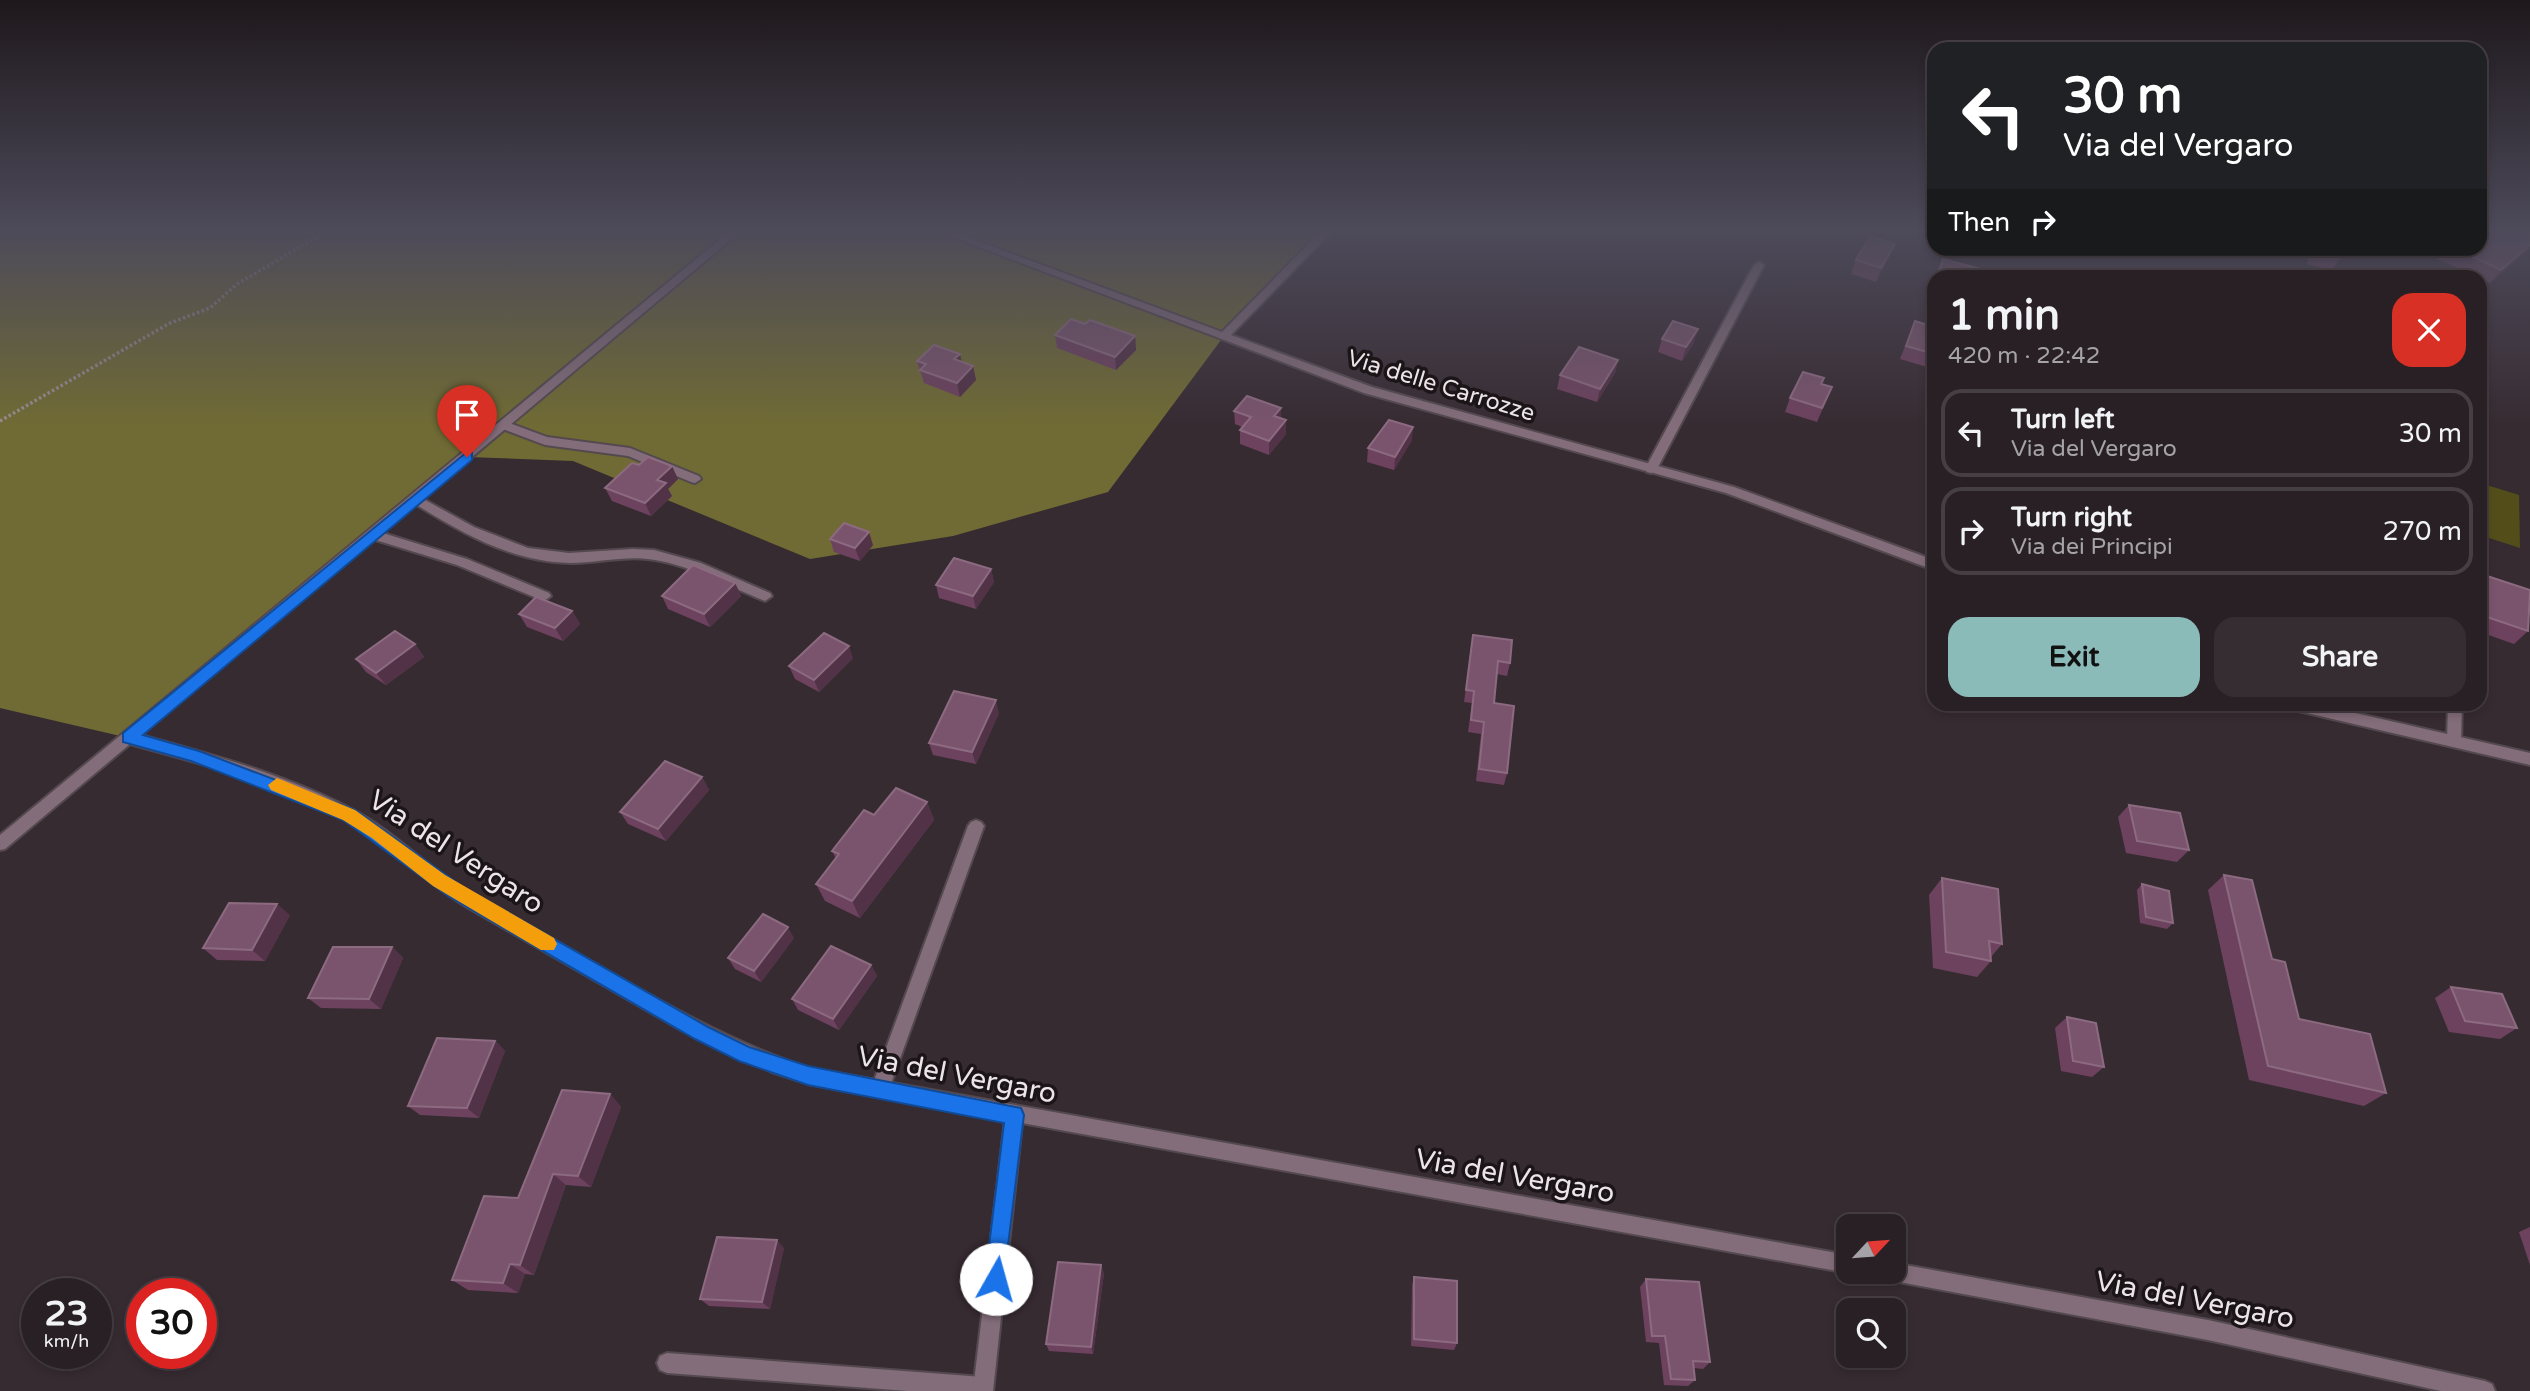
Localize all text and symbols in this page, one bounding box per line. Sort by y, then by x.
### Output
text: 30 m [2063,67,2182,126]
icon: left [1948,70,2039,161]
text: Via del Vergaro [2063,127,2294,165]
icon: right [2024,203,2062,241]
text: Then [1948,207,2010,238]
text: 1 min [1948,290,2060,341]
button: close [2392,293,2466,367]
text: 420 m · 22:42 [1948,342,2100,370]
street label: Via delle Carrozze [1344,344,1538,428]
pin [437,385,497,457]
icon: arrive [448,396,486,434]
text: Turn left [2011,404,2114,435]
icon: left [1952,414,1990,452]
text: 30 m [2399,418,2462,449]
text: Via del Vergaro [2011,435,2177,463]
text: Turn right [2011,502,2132,533]
icon: right [1952,512,1990,550]
text: 270 m [2382,516,2462,547]
text: Via dei Principi [2011,533,2173,561]
button: Exit [1948,617,2200,697]
button: Share [2214,617,2466,697]
street label: Via del Vergaro [362,783,550,921]
street label: Via del Vergaro [855,1039,1059,1111]
street label: Via del Vergaro [1413,1142,1617,1210]
north arrow [1836,1214,1906,1284]
map controls [1836,1214,1906,1368]
position arrow [959,1242,1033,1316]
street label: Via del Vergaro [2093,1264,2297,1336]
speed limit sign: 30 [126,1278,217,1369]
text: 23 [45,1293,88,1335]
button: search [1836,1298,1906,1368]
text: km/h [44,1330,89,1352]

